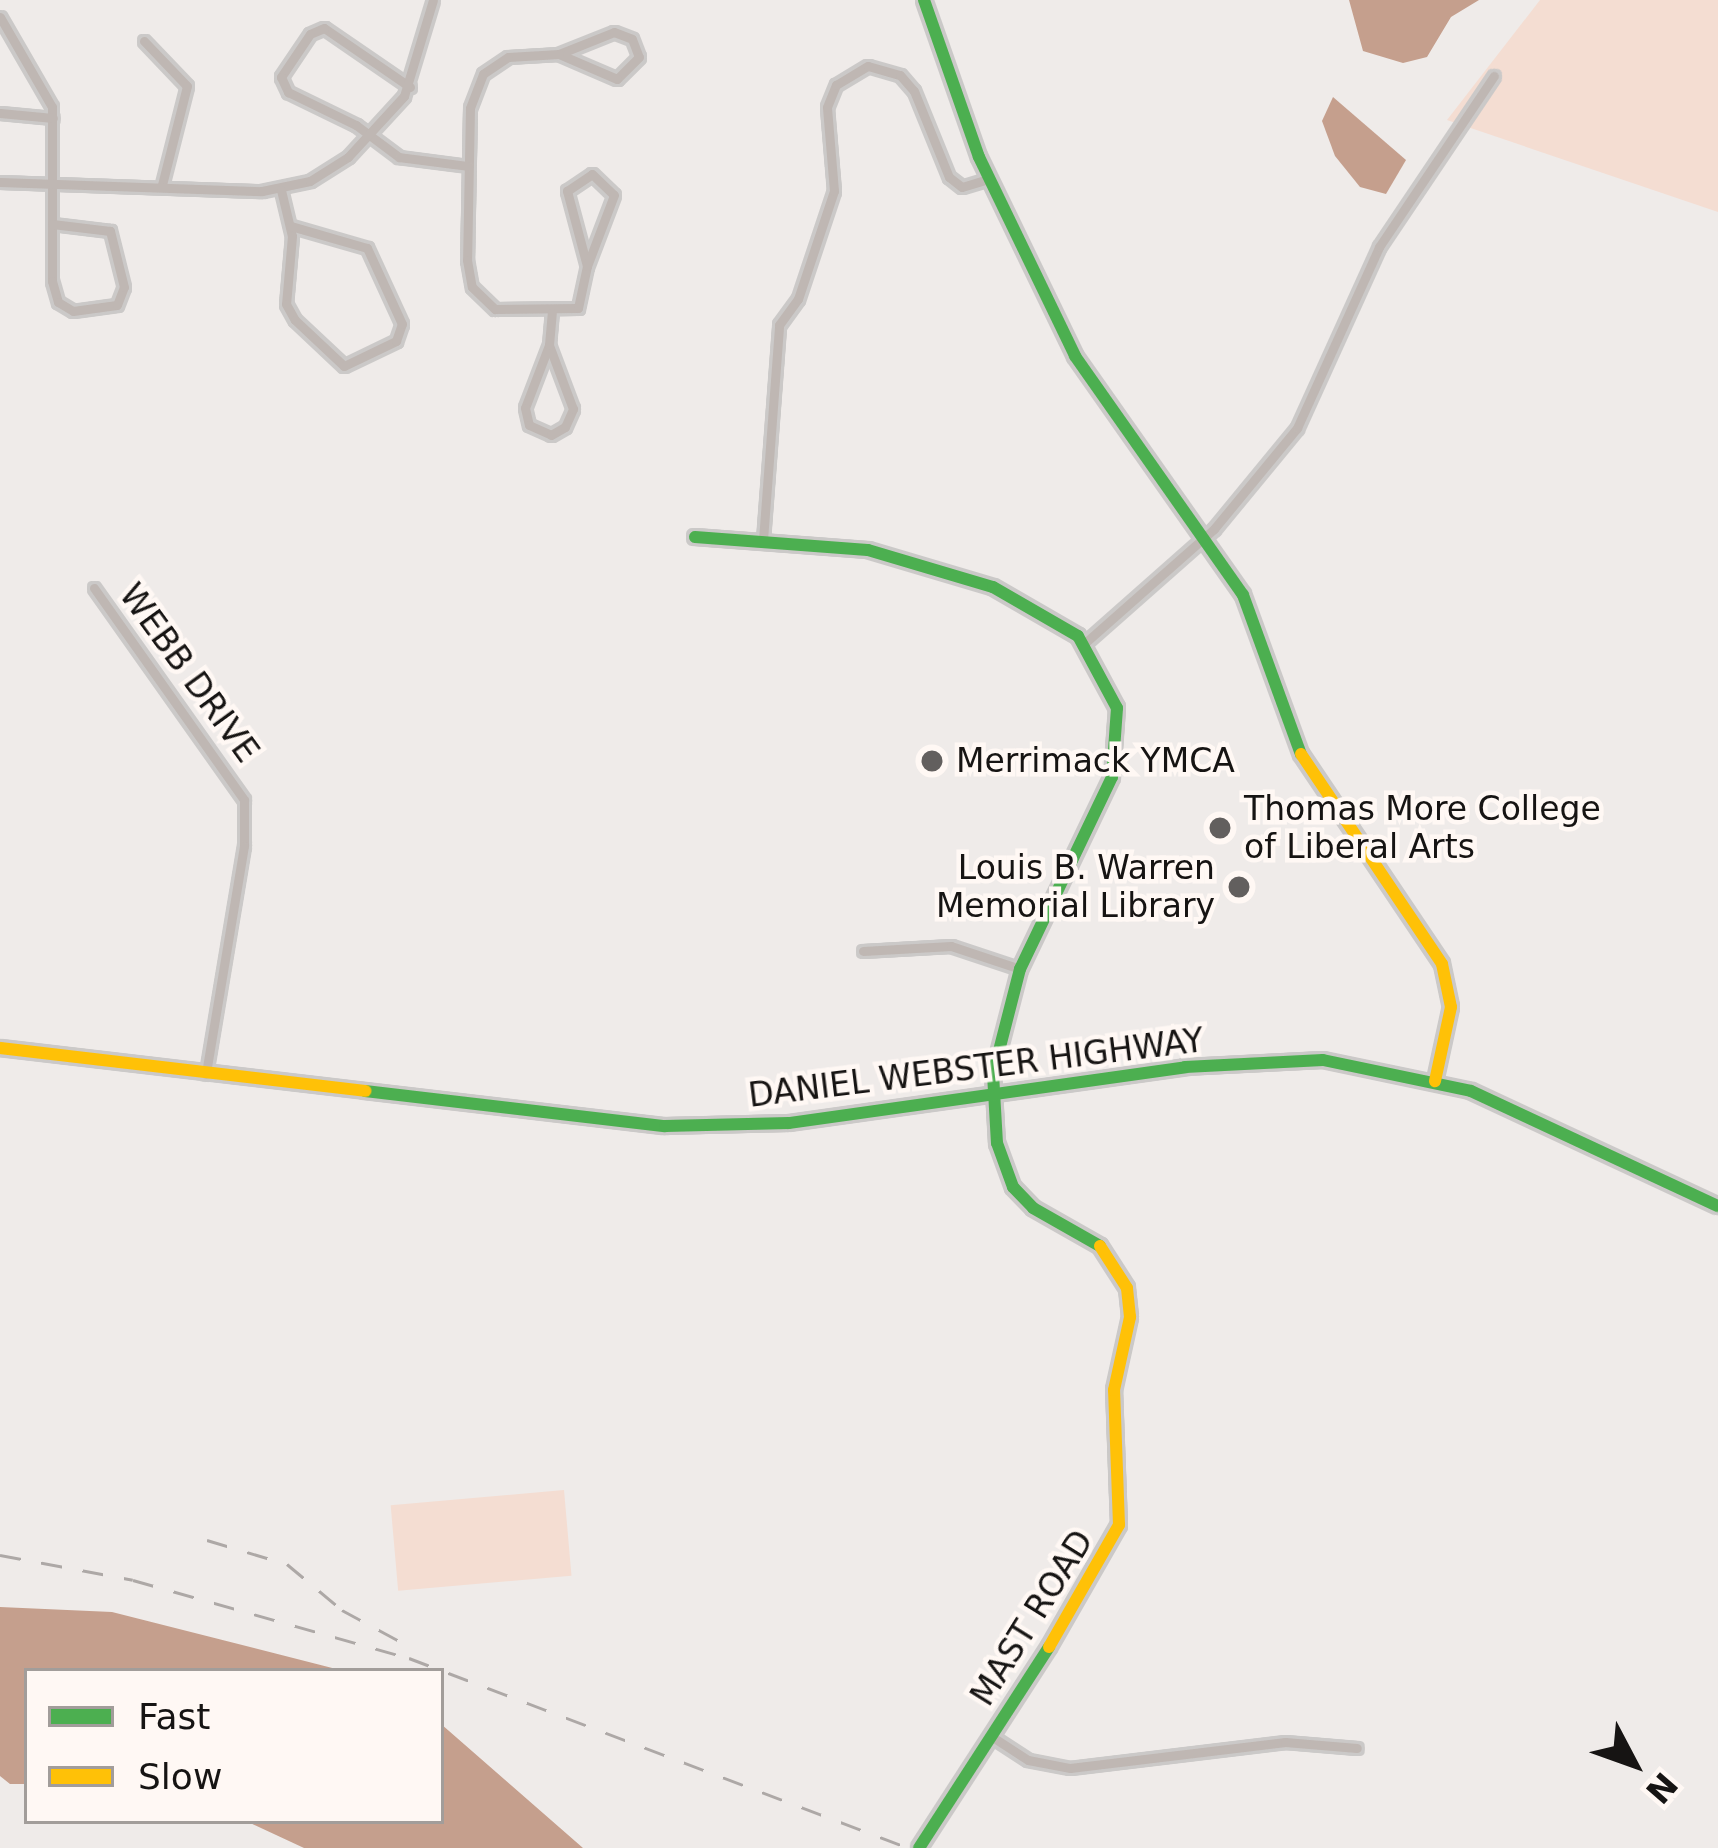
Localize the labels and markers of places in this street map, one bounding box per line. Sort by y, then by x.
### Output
place label: Merrimack YMCA [956,741,1235,781]
marker: Merrimack YMCA [919,748,945,774]
place label: Thomas More College of Liberal Arts [1244,789,1601,867]
marker: Thomas More College of Liberal Arts [1207,815,1233,841]
place label: Louis B. Warren Memorial Library [936,848,1215,926]
marker: Louis B. Warren Memorial Library [1226,874,1252,900]

